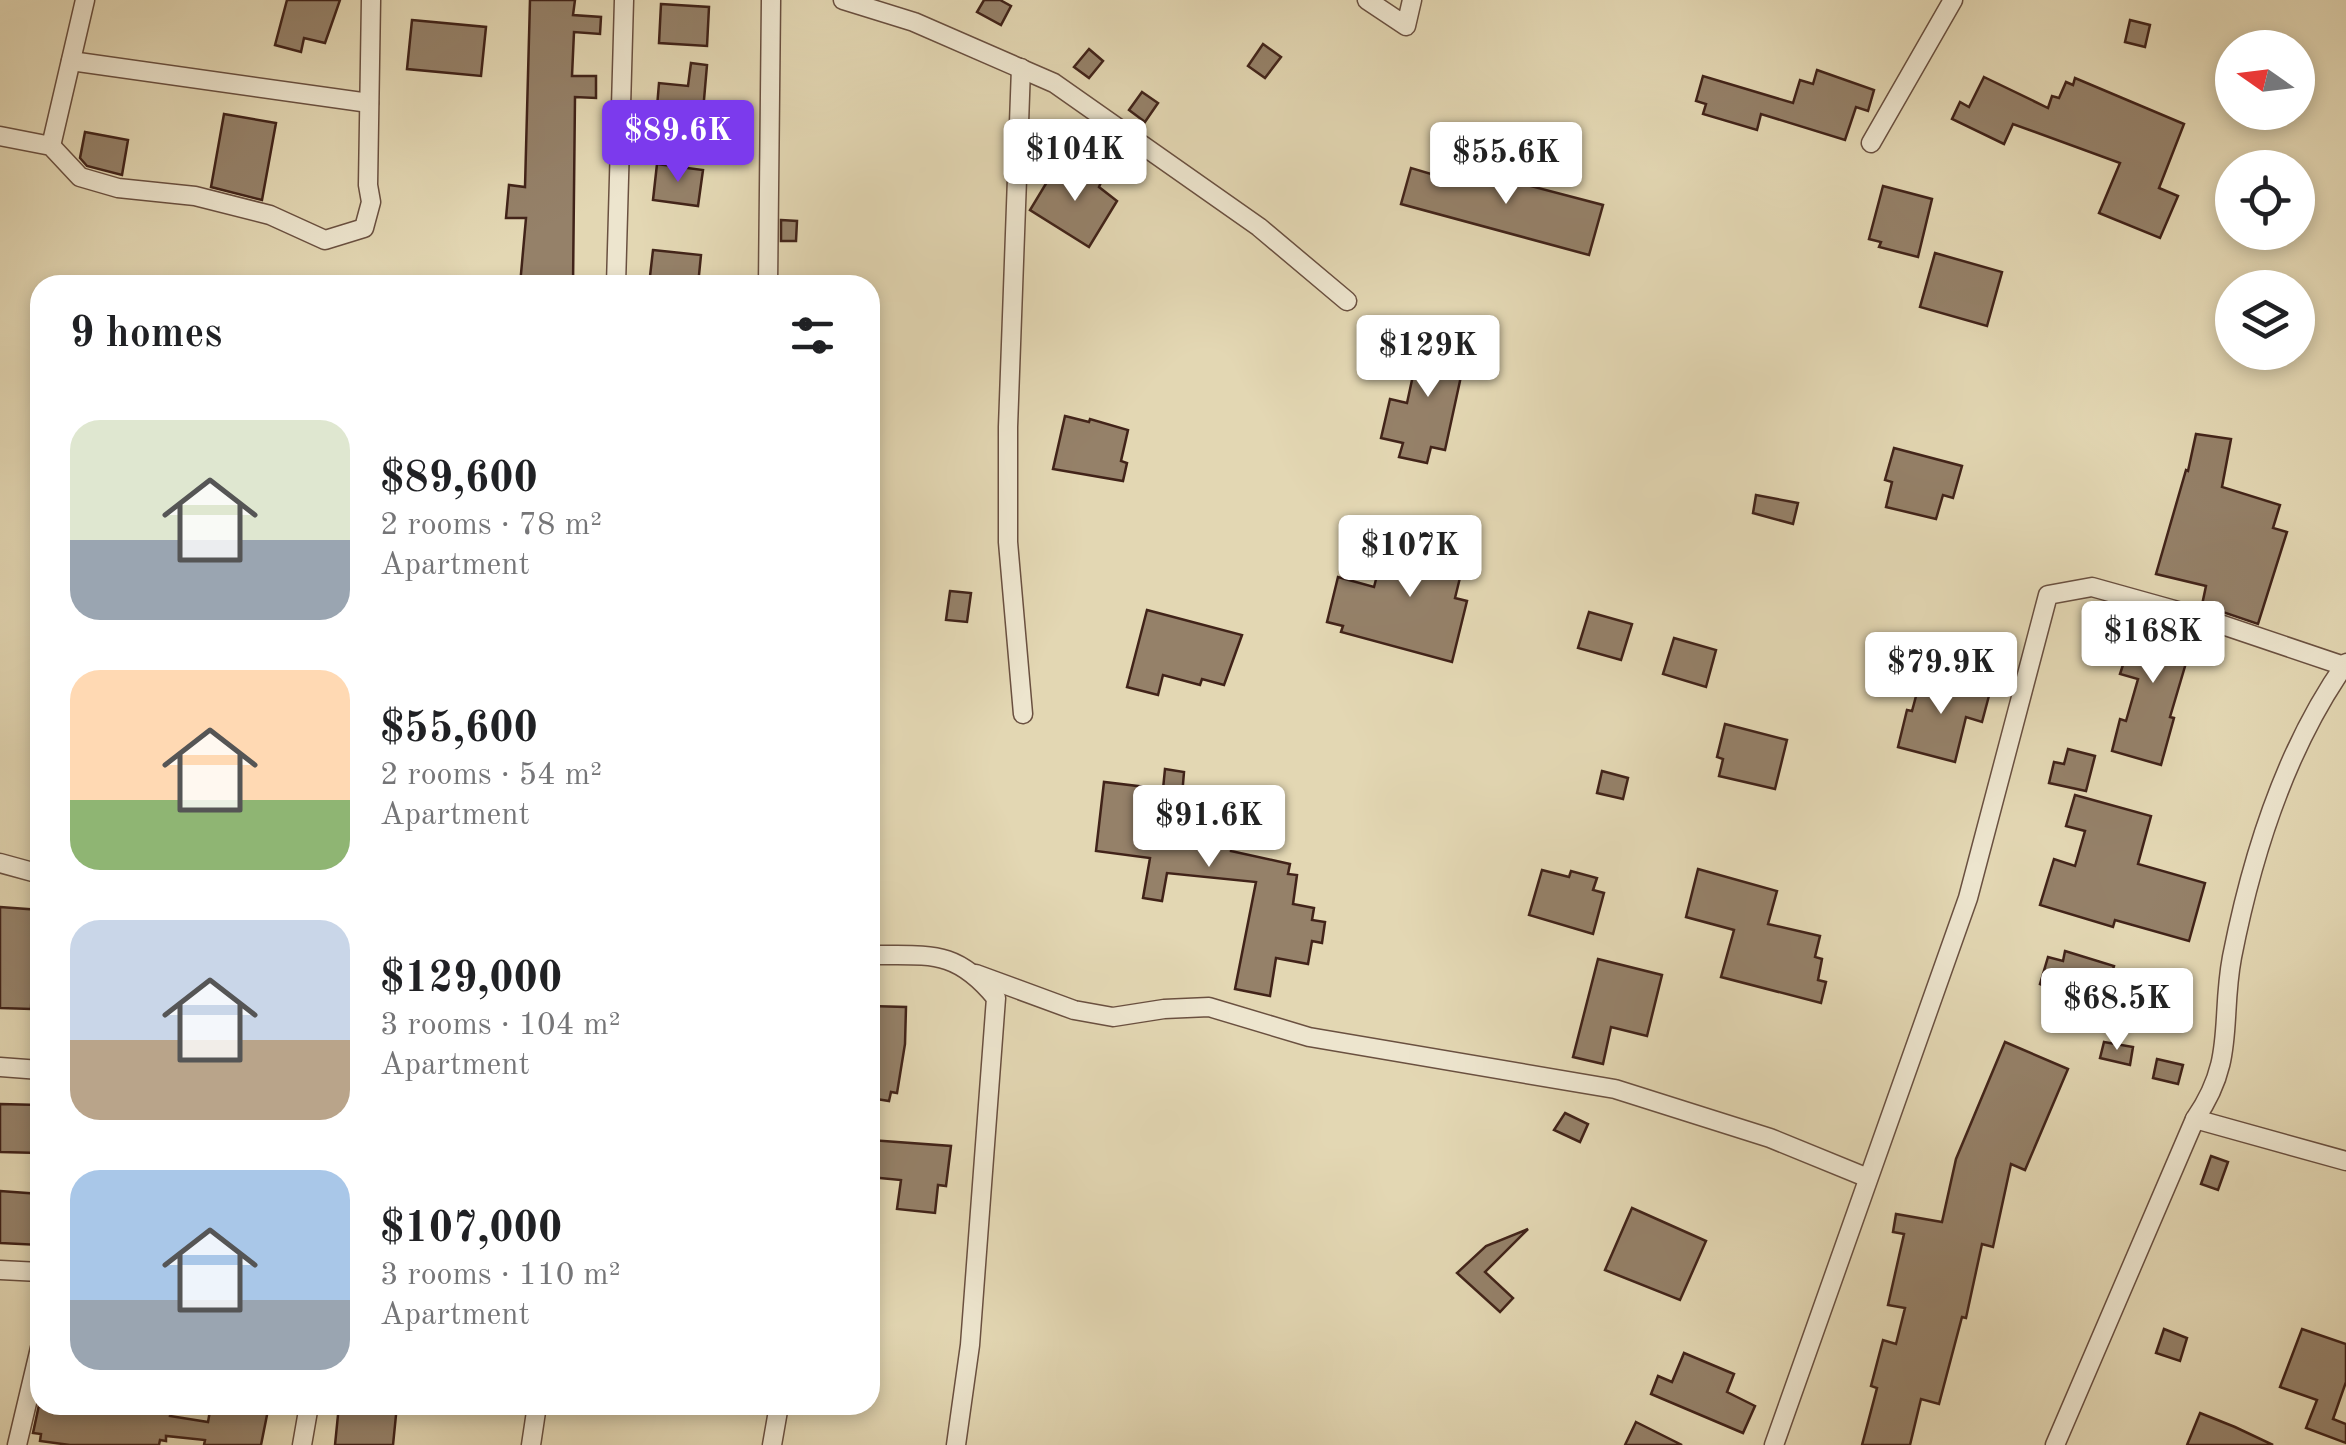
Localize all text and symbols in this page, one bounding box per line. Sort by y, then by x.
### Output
north arrow [2215,30,2315,130]
map controls [2215,30,2315,370]
pin: $89.6K [597,100,759,185]
text: $89.6K [624,116,732,148]
pin: $104K [1005,119,1145,204]
pin: $55.6K [1425,122,1587,207]
text: $104K [1026,135,1124,167]
text: $55.6K [1452,138,1560,170]
button: locate [2215,150,2315,250]
button: layers [2215,270,2315,370]
icon: filters [785,308,840,363]
text: 9 homes [70,314,222,356]
pin: $129K [1358,315,1498,400]
text: $129K [1379,331,1477,363]
text: $89,600 [380,459,538,501]
icon: home [150,460,270,580]
text: 2 rooms · 78 m² [380,510,602,542]
pin: $107K [1340,515,1480,600]
text: $107K [1361,531,1459,563]
text: Apartment [380,550,530,582]
pin: $168K [2083,601,2223,686]
text: $168K [2104,617,2202,649]
pin: $79.9K [1860,632,2022,717]
text: $79.9K [1887,648,1995,680]
text: $55,600 [380,709,538,751]
icon: home [150,710,270,830]
text: 2 rooms · 54 m² [380,760,602,792]
pin: $91.6K [1128,785,1290,870]
text: Apartment [380,800,530,832]
text: $91.6K [1155,801,1263,833]
text: $129,000 [380,959,562,1001]
icon: home [150,960,270,1080]
pin: $68.5K [2036,968,2198,1053]
text: $68.5K [2063,984,2171,1016]
text: 3 rooms · 104 m² [380,1010,621,1042]
text: Apartment [380,1050,530,1082]
text: $107,000 [380,1209,562,1251]
icon: home [150,1210,270,1330]
text: 3 rooms · 110 m² [380,1260,621,1292]
text: Apartment [380,1300,530,1332]

